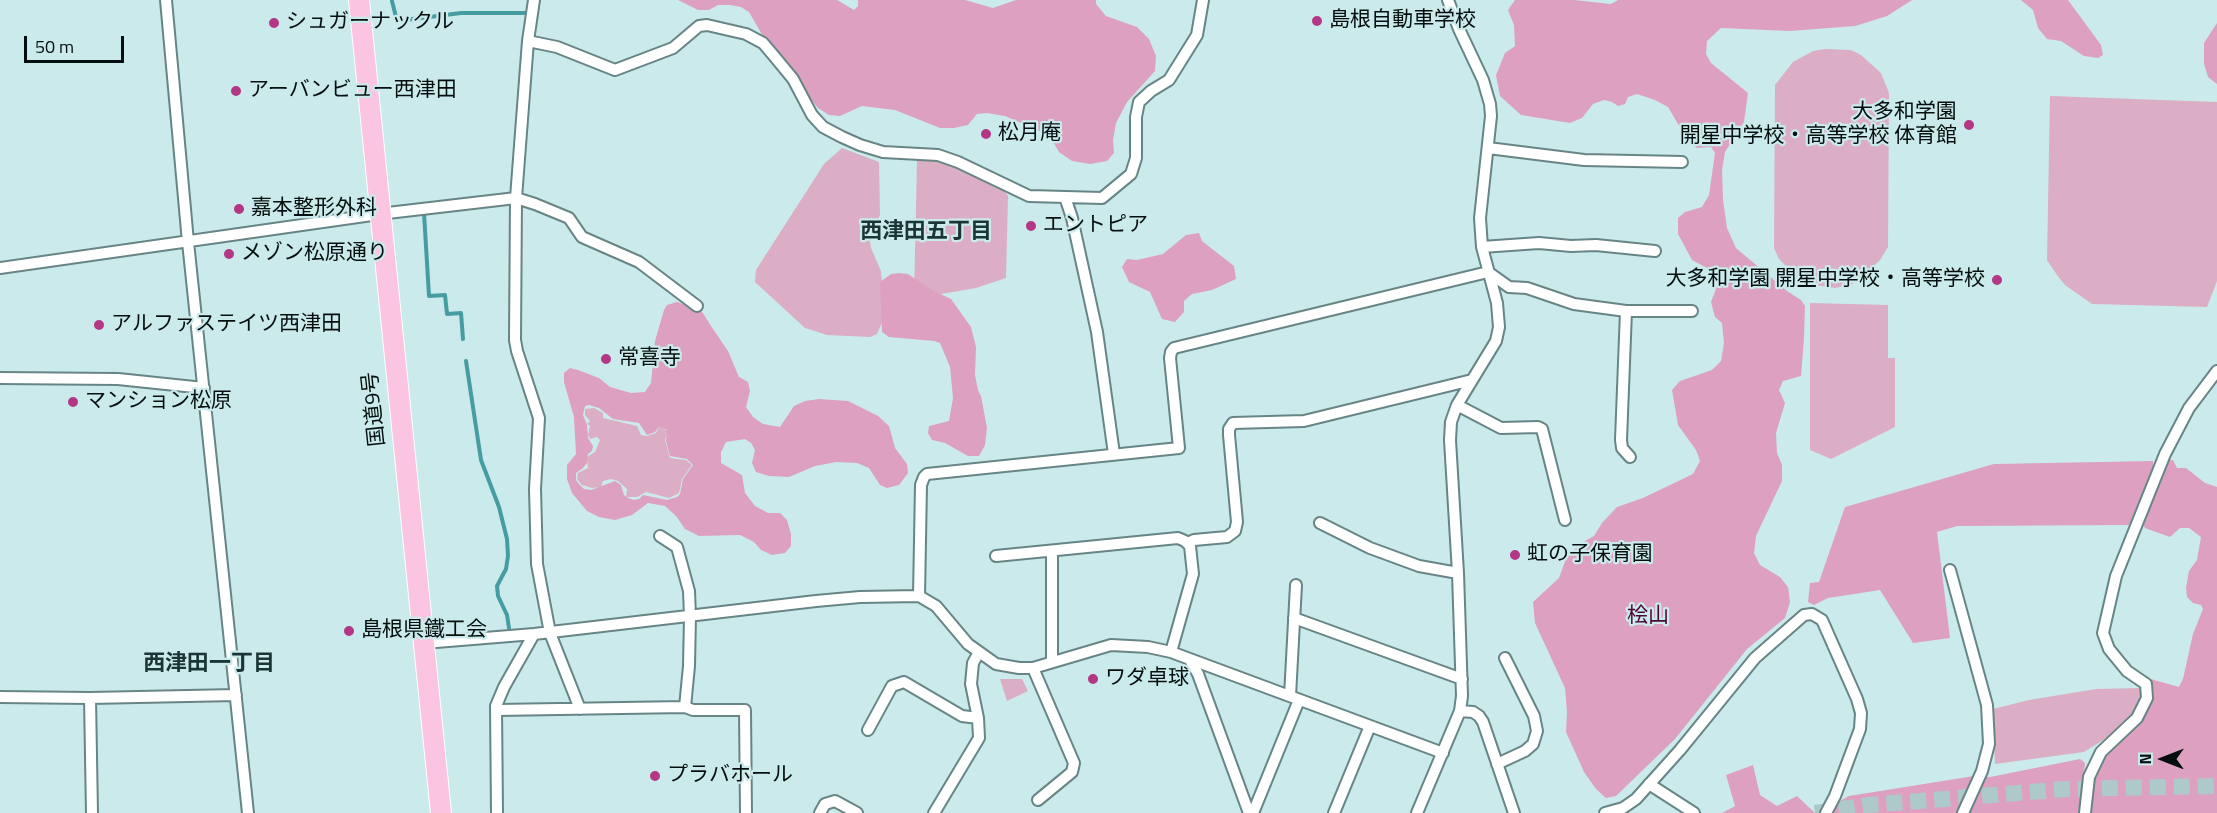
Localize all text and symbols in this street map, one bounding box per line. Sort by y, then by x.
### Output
place label: 島根自動車学校 [1329,8,1476,34]
place label: シュガーナックル [286,10,454,36]
marker: 島根自動車学校 [1310,14,1324,28]
marker: シュガーナックル [267,16,281,30]
scale bar [27,24,128,62]
text: 50 m [35,33,74,60]
place label: アーバンビュー西津田 [248,78,457,104]
marker: アーバンビュー西津田 [229,84,243,98]
place label: 大多和学園 開星中学校・高等学校 体育館 [1679,100,1957,150]
marker: 大多和学園 開星中学校・高等学校 体育館 [1962,118,1976,132]
place label: 松月庵 [998,121,1061,147]
marker: 松月庵 [979,127,993,141]
place label: 嘉本整形外科 [251,196,377,222]
marker: 嘉本整形外科 [232,202,246,216]
place label: エントピア [1043,213,1148,239]
marker: エントピア [1024,219,1038,233]
district label: 西津田五丁目 [860,220,992,246]
place label: メゾン松原通り [241,241,388,267]
marker: メゾン松原通り [222,247,236,261]
place label: 大多和学園 開星中学校・高等学校 [1665,267,1985,293]
marker: 大多和学園 開星中学校・高等学校 [1990,273,2004,287]
place label: アルファステイツ西津田 [111,312,342,338]
marker: アルファステイツ西津田 [92,318,106,332]
place label: 常喜寺 [618,346,681,372]
marker: 常喜寺 [599,352,613,366]
street label: 国道9号 [359,371,391,447]
place label: マンション松原 [85,389,232,415]
marker: マンション松原 [66,395,80,409]
place label: 虹の子保育園 [1527,542,1653,568]
marker: 虹の子保育園 [1508,548,1522,562]
park label: 桧山 [1627,604,1669,630]
place label: 島根県鐵工会 [361,618,487,644]
marker: 島根県鐵工会 [342,624,356,638]
district label: 西津田一丁目 [143,652,275,678]
place label: ワダ卓球 [1105,666,1189,692]
marker: ワダ卓球 [1086,672,1100,686]
north arrow [2133,729,2193,789]
text: N [2133,753,2157,765]
place label: プラバホール [667,763,793,789]
marker: プラバホール [648,769,662,783]

